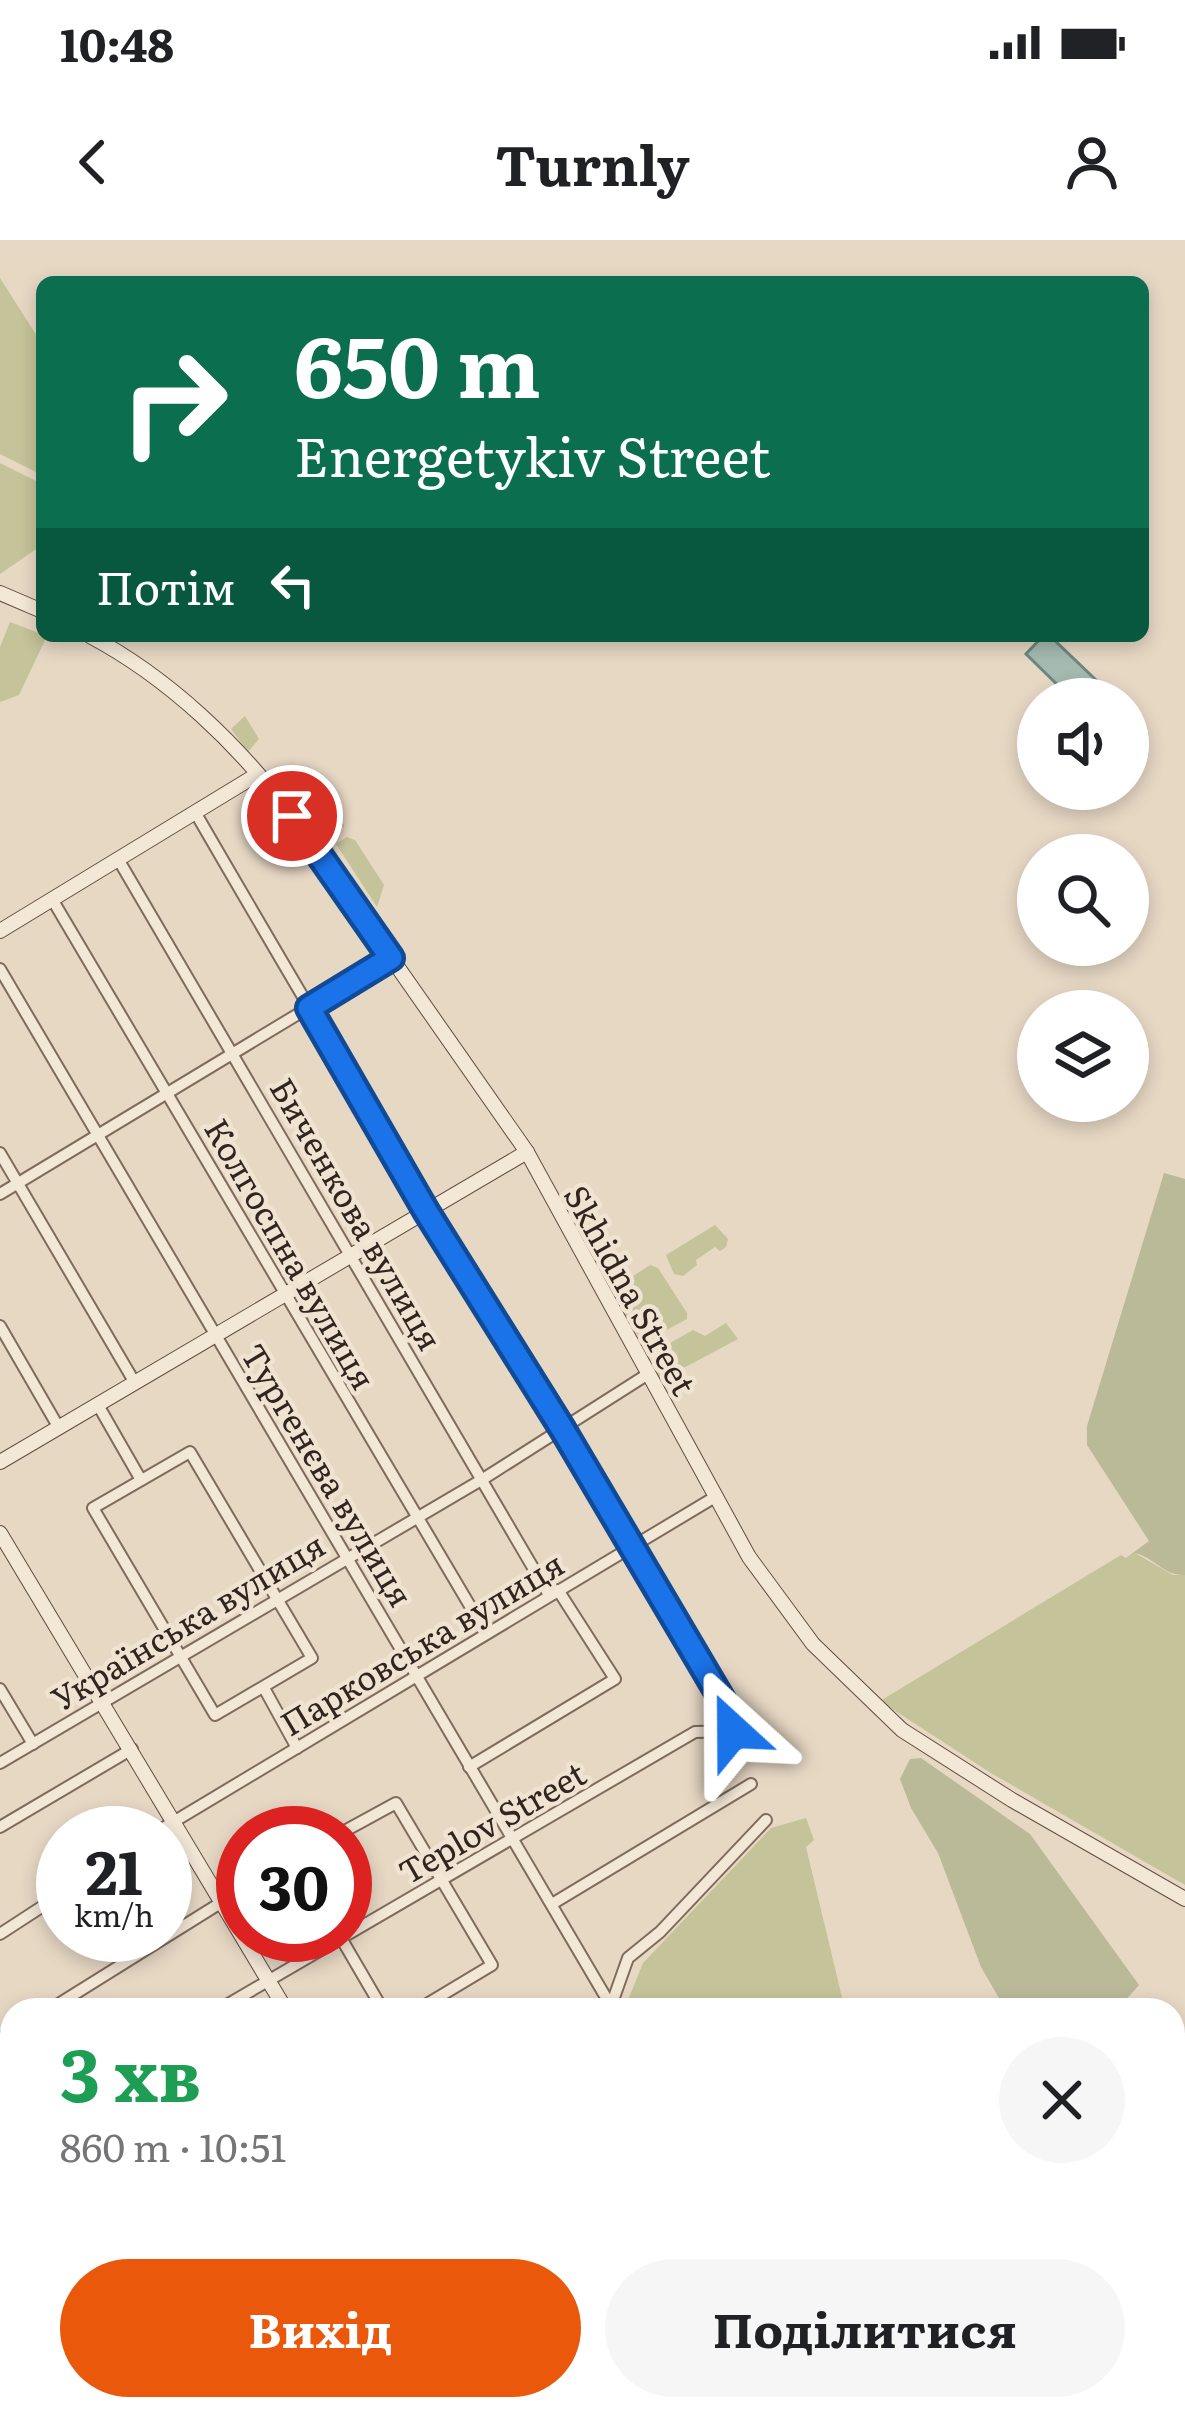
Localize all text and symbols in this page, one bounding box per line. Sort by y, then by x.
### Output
text: 10:48 [60,9,174,76]
text: Turnly [495,122,690,203]
icon: back [60,129,126,195]
icon: person [1059,129,1125,195]
text: 650 m [294,299,541,424]
icon: right [96,324,252,480]
text: Energetykiv Street [294,413,771,494]
text: Потім [96,552,236,619]
icon: left [260,552,326,618]
map controls [1017,678,1149,1122]
button: sound [1017,678,1149,810]
pin [241,765,343,867]
icon: arrive [259,783,325,849]
button: search [1017,834,1149,966]
button: layers [1017,990,1149,1122]
street label: Биченкова вулиця [260,1067,456,1359]
street label: Колгоспна вулиця [194,1108,390,1398]
street label: Skhidna Street [554,1175,710,1404]
street label: Тургенєва вулиця [231,1333,427,1615]
street label: Українська вулиця [41,1519,333,1721]
street label: Парковська вулиця [270,1538,572,1746]
position arrow [670,1668,796,1794]
street label: Teplov Street [388,1747,594,1894]
speed limit sign: 30 [216,1806,372,1962]
text: 21 [85,1824,143,1913]
text: km/h [74,1892,154,1936]
text: 3 хв [60,2017,201,2124]
button: close [999,2037,1125,2163]
text: 860 m · 10:51 [60,2116,286,2174]
button: Вихід [60,2259,581,2397]
button: Поділитися [605,2259,1125,2397]

